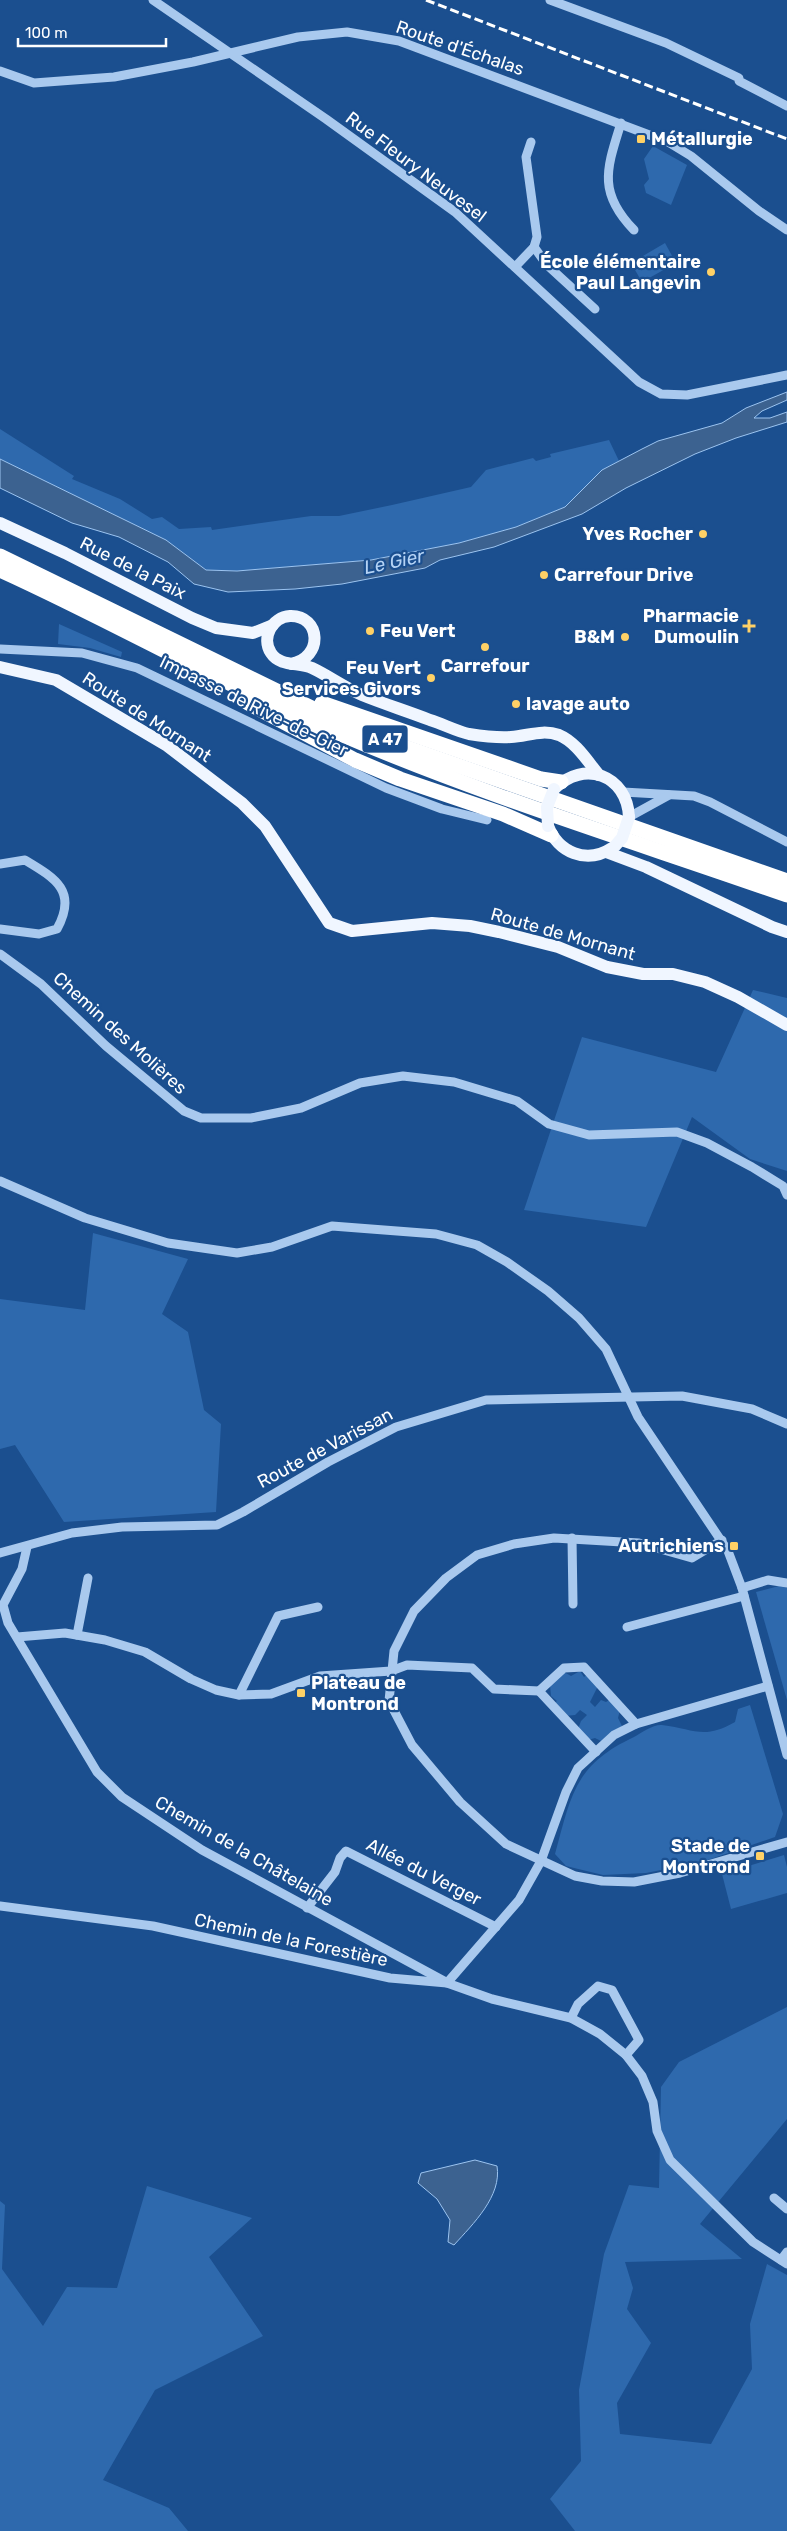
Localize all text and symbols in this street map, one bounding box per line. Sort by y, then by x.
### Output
scale bar [18,15,165,47]
street label: Route d'Échalas [393,16,527,80]
text: 100 m [25,24,67,42]
street label: Rue Fleury Neuvesel [341,107,491,227]
place label: Métallurgie [651,128,753,150]
marker: Métallurgie [635,133,647,145]
place label: École élémentaire Paul Langevin [540,251,701,294]
marker: École élémentaire Paul Langevin [705,266,717,278]
place label: Yves Rocher [582,523,693,545]
marker: Yves Rocher [697,528,709,540]
street label: Rue de la Paix [76,532,190,604]
water label: Le Gier [362,544,427,579]
place label: Carrefour Drive [554,564,694,586]
marker: Carrefour Drive [538,569,550,581]
place label: Pharmacie Dumoulin [643,605,739,648]
place label: Feu Vert [380,620,455,642]
marker: Pharmacie Dumoulin [743,620,755,632]
marker: Feu Vert [364,625,376,637]
place label: B&M [574,626,615,648]
marker: B&M [619,631,631,643]
marker: Carrefour [479,641,491,653]
street label: Impasse de Rive-de-Gier [156,651,352,761]
place label: Carrefour [441,655,529,677]
place label: Feu Vert Services Givors [282,657,421,700]
street label: Route de Mornant [78,667,216,767]
marker: Feu Vert Services Givors [425,672,437,684]
place label: lavage auto [526,693,630,715]
marker: lavage auto [510,698,522,710]
road number: A 47 [362,726,408,752]
street label: Route de Mornant [488,903,638,965]
street label: Chemin des Molières [49,967,191,1099]
street label: Route de Varissan [254,1403,396,1493]
place label: Autrichiens [618,1535,724,1557]
marker: Autrichiens [728,1540,740,1552]
place label: Plateau de Montrond [311,1672,406,1715]
marker: Plateau de Montrond [295,1687,307,1699]
street label: Chemin de la Châtelaine [151,1791,337,1911]
street label: Allée du Verger [363,1834,485,1910]
place label: Stade de Montrond [662,1835,750,1878]
marker: Stade de Montrond [754,1850,766,1862]
street label: Chemin de la Forestière [192,1909,390,1971]

